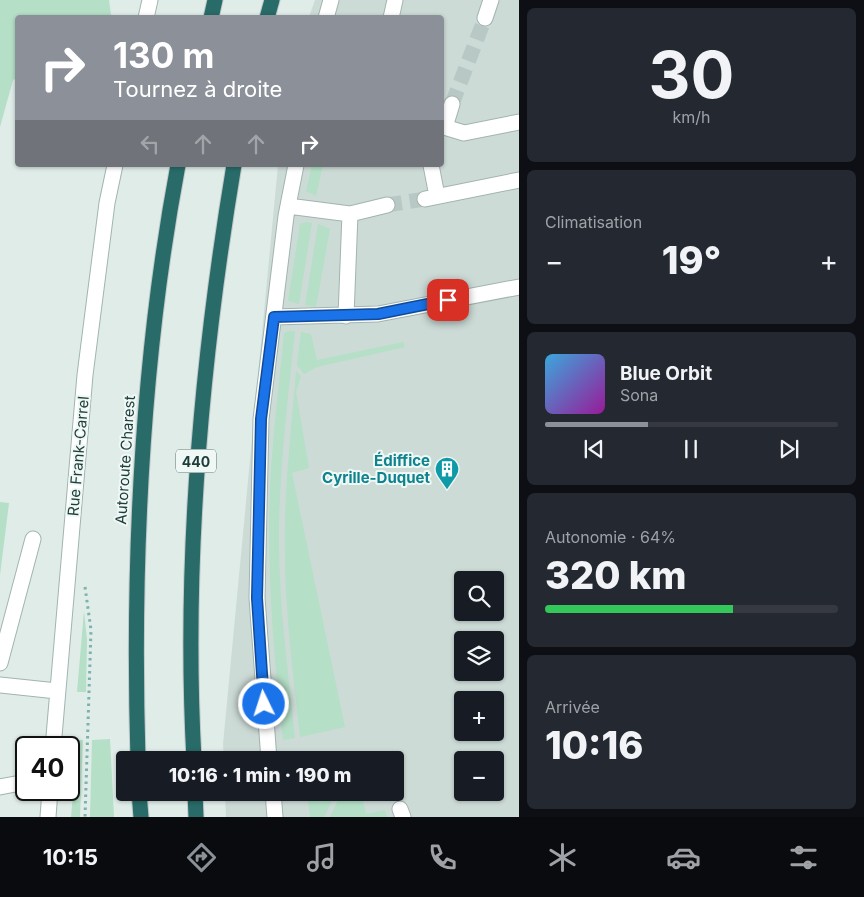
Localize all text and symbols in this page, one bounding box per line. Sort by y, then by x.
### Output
text: 130 m [113,34,215,76]
icon: right [30,35,95,100]
text: 30 [649,35,734,114]
text: Tournez à droite [113,76,282,102]
text: km/h [672,107,711,127]
icon: left [136,130,164,158]
icon: ahead [189,130,217,158]
icon: ahead [242,130,270,158]
icon: right [295,130,323,158]
text: Climatisation [545,212,642,232]
text: 19° [662,237,721,283]
text: − [545,244,564,278]
text: + [819,244,838,278]
pin [427,279,469,321]
icon: arrive [434,286,462,314]
text: Blue Orbit [620,362,712,385]
text: Sona [620,385,658,405]
street label: Rue Frank-Carrel [63,395,93,517]
street label: Autoroute Charest [111,395,139,525]
icon: previous [580,435,608,463]
icon: pause [677,435,705,463]
icon: next [775,435,803,463]
road number: 440 [176,450,216,472]
place label: Édiffice Cyrille-Duquet [322,451,430,487]
building icon: Édiffice Cyrille-Duquet [434,456,460,490]
text: Autonomie · 64% [545,527,676,547]
text: 320 km [545,552,687,598]
map controls [454,571,504,801]
button: search [454,571,504,621]
button: layers [454,631,504,681]
position arrow [237,677,289,729]
button: + [454,691,504,741]
text: Arrivée [545,697,600,717]
text: 10:16 [545,722,643,768]
speed limit sign: 40 [15,736,80,801]
button: − [454,751,504,801]
text: 10:16 · 1 min · 190 m [169,764,351,787]
icon: directions [184,840,219,875]
icon: music [304,840,339,875]
icon: phone [425,840,460,875]
icon: climate [545,840,580,875]
icon: car [666,840,701,875]
icon: filters [786,840,821,875]
text: 10:15 [43,844,98,870]

